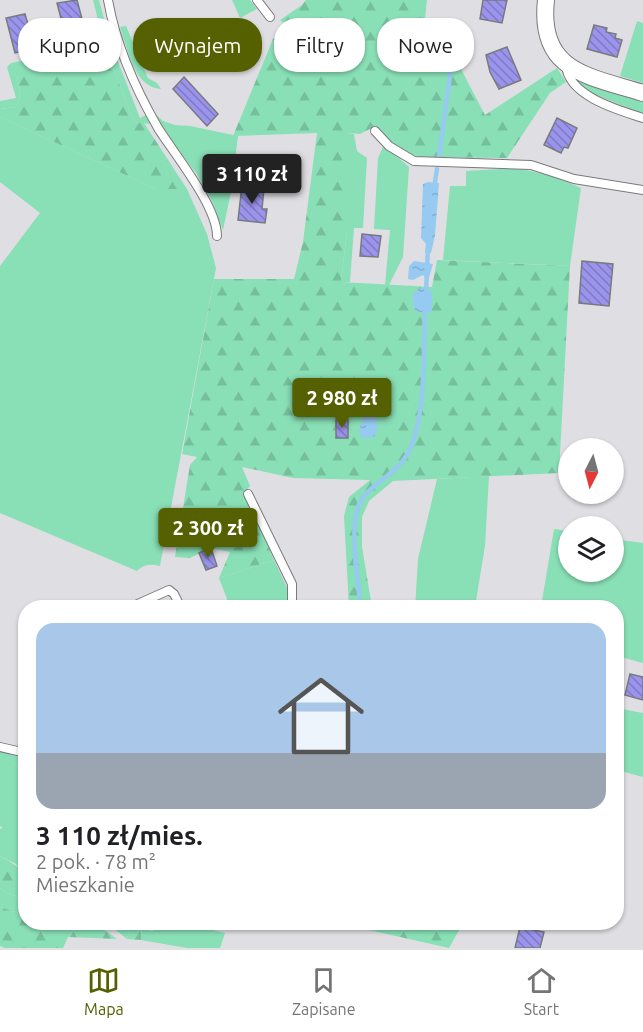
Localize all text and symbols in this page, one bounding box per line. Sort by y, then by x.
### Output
chip: Kupno [18,18,121,72]
chip: Wynajem [133,18,262,72]
chip: Filtry [274,18,365,72]
chip: Nowe [377,18,474,72]
pin: 3 110 zł [190,154,314,205]
text: 3 110 zł [216,162,288,185]
pin: 2 980 zł [280,378,404,429]
text: 2 980 zł [306,386,378,409]
north arrow [558,438,624,504]
map controls [558,438,624,582]
pin: 2 300 zł [146,508,270,559]
text: 2 300 zł [172,516,244,539]
button: layers [558,516,624,582]
icon: home [267,662,375,770]
text: 3 110 zł/mies. [36,821,203,850]
text: 2 pok. · 78 m² [36,850,156,873]
text: Mieszkanie [36,873,135,896]
tab: Mapa [84,964,124,1018]
tab: Zapisane [292,964,356,1018]
tab: Start [524,964,559,1018]

